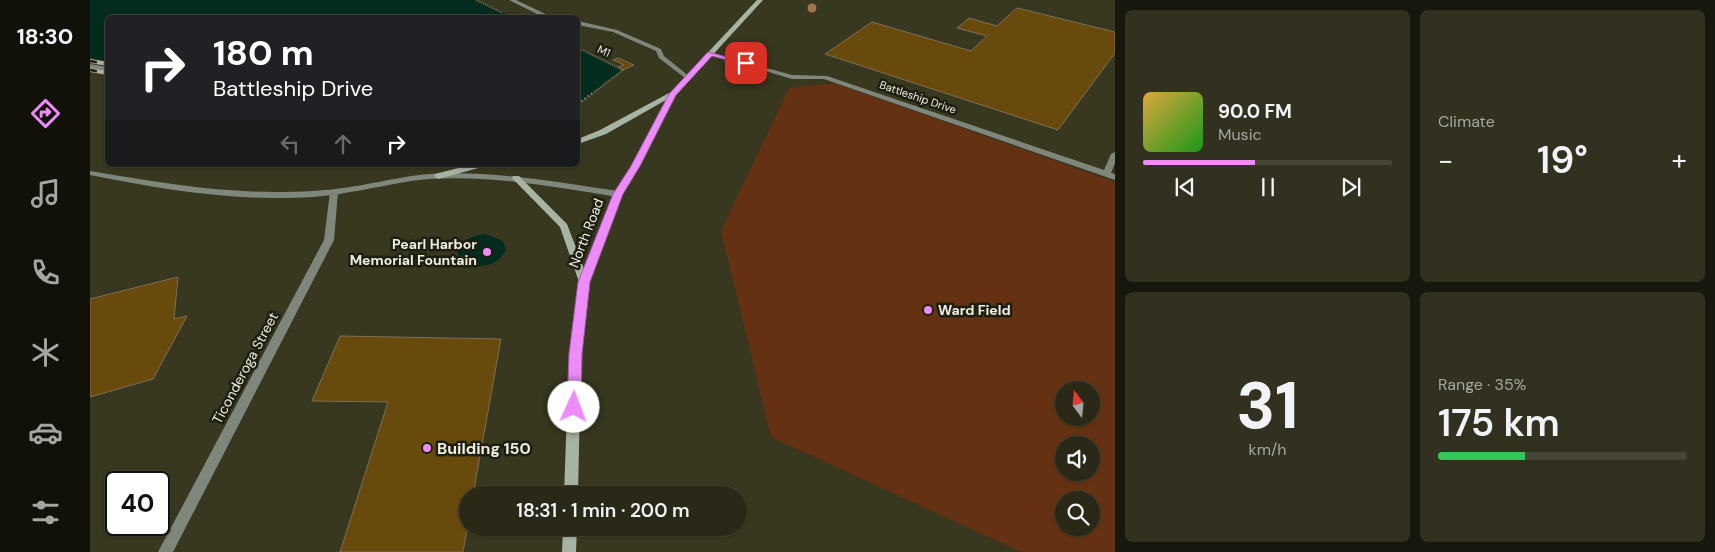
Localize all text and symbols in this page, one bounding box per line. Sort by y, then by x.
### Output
text: 18:30 [17,22,73,51]
text: 180 m [213,30,314,76]
icon: right [130,35,195,100]
street label: M1 [595,42,613,60]
pin [725,42,767,84]
icon: arrive [732,49,760,77]
text: Battleship Drive [213,74,373,103]
street label: Battleship Drive [878,77,958,117]
icon: directions [28,96,63,131]
text: 90.0 FM [1218,99,1292,124]
text: Climate [1438,111,1495,132]
text: Music [1218,124,1262,145]
icon: left [276,130,304,158]
icon: ahead [329,130,357,158]
icon: right [382,130,410,158]
text: 19° [1537,135,1588,185]
text: − [1438,142,1453,179]
text: + [1672,142,1687,179]
icon: previous [1171,173,1199,201]
icon: pause [1254,173,1282,201]
icon: next [1337,173,1365,201]
icon: music [28,176,63,211]
street label: North Road [565,196,607,270]
place label: Pearl Harbor Memorial Fountain [350,235,477,269]
marker: Pearl Harbor Memorial Fountain [481,246,493,258]
icon: phone [28,255,63,290]
place label: Ward Field [938,301,1011,319]
marker: Ward Field [922,304,934,316]
street label: Ticonderoga Street [208,309,282,427]
icon: climate [28,335,63,370]
text: 31 [1236,364,1299,448]
text: Range · 35% [1438,374,1526,395]
position arrow [547,380,599,432]
north arrow [1055,381,1100,426]
map controls [1055,381,1100,536]
text: 175 km [1438,398,1560,448]
icon: car [28,415,63,450]
button: sound [1055,436,1100,481]
place label: Building 150 [437,438,531,459]
text: km/h [1249,439,1286,460]
marker: Building 150 [421,442,433,454]
speed limit sign: 40 [105,471,170,536]
button: search [1055,491,1100,536]
icon: filters [28,495,63,530]
text: 18:31 · 1 min · 200 m [516,498,690,523]

